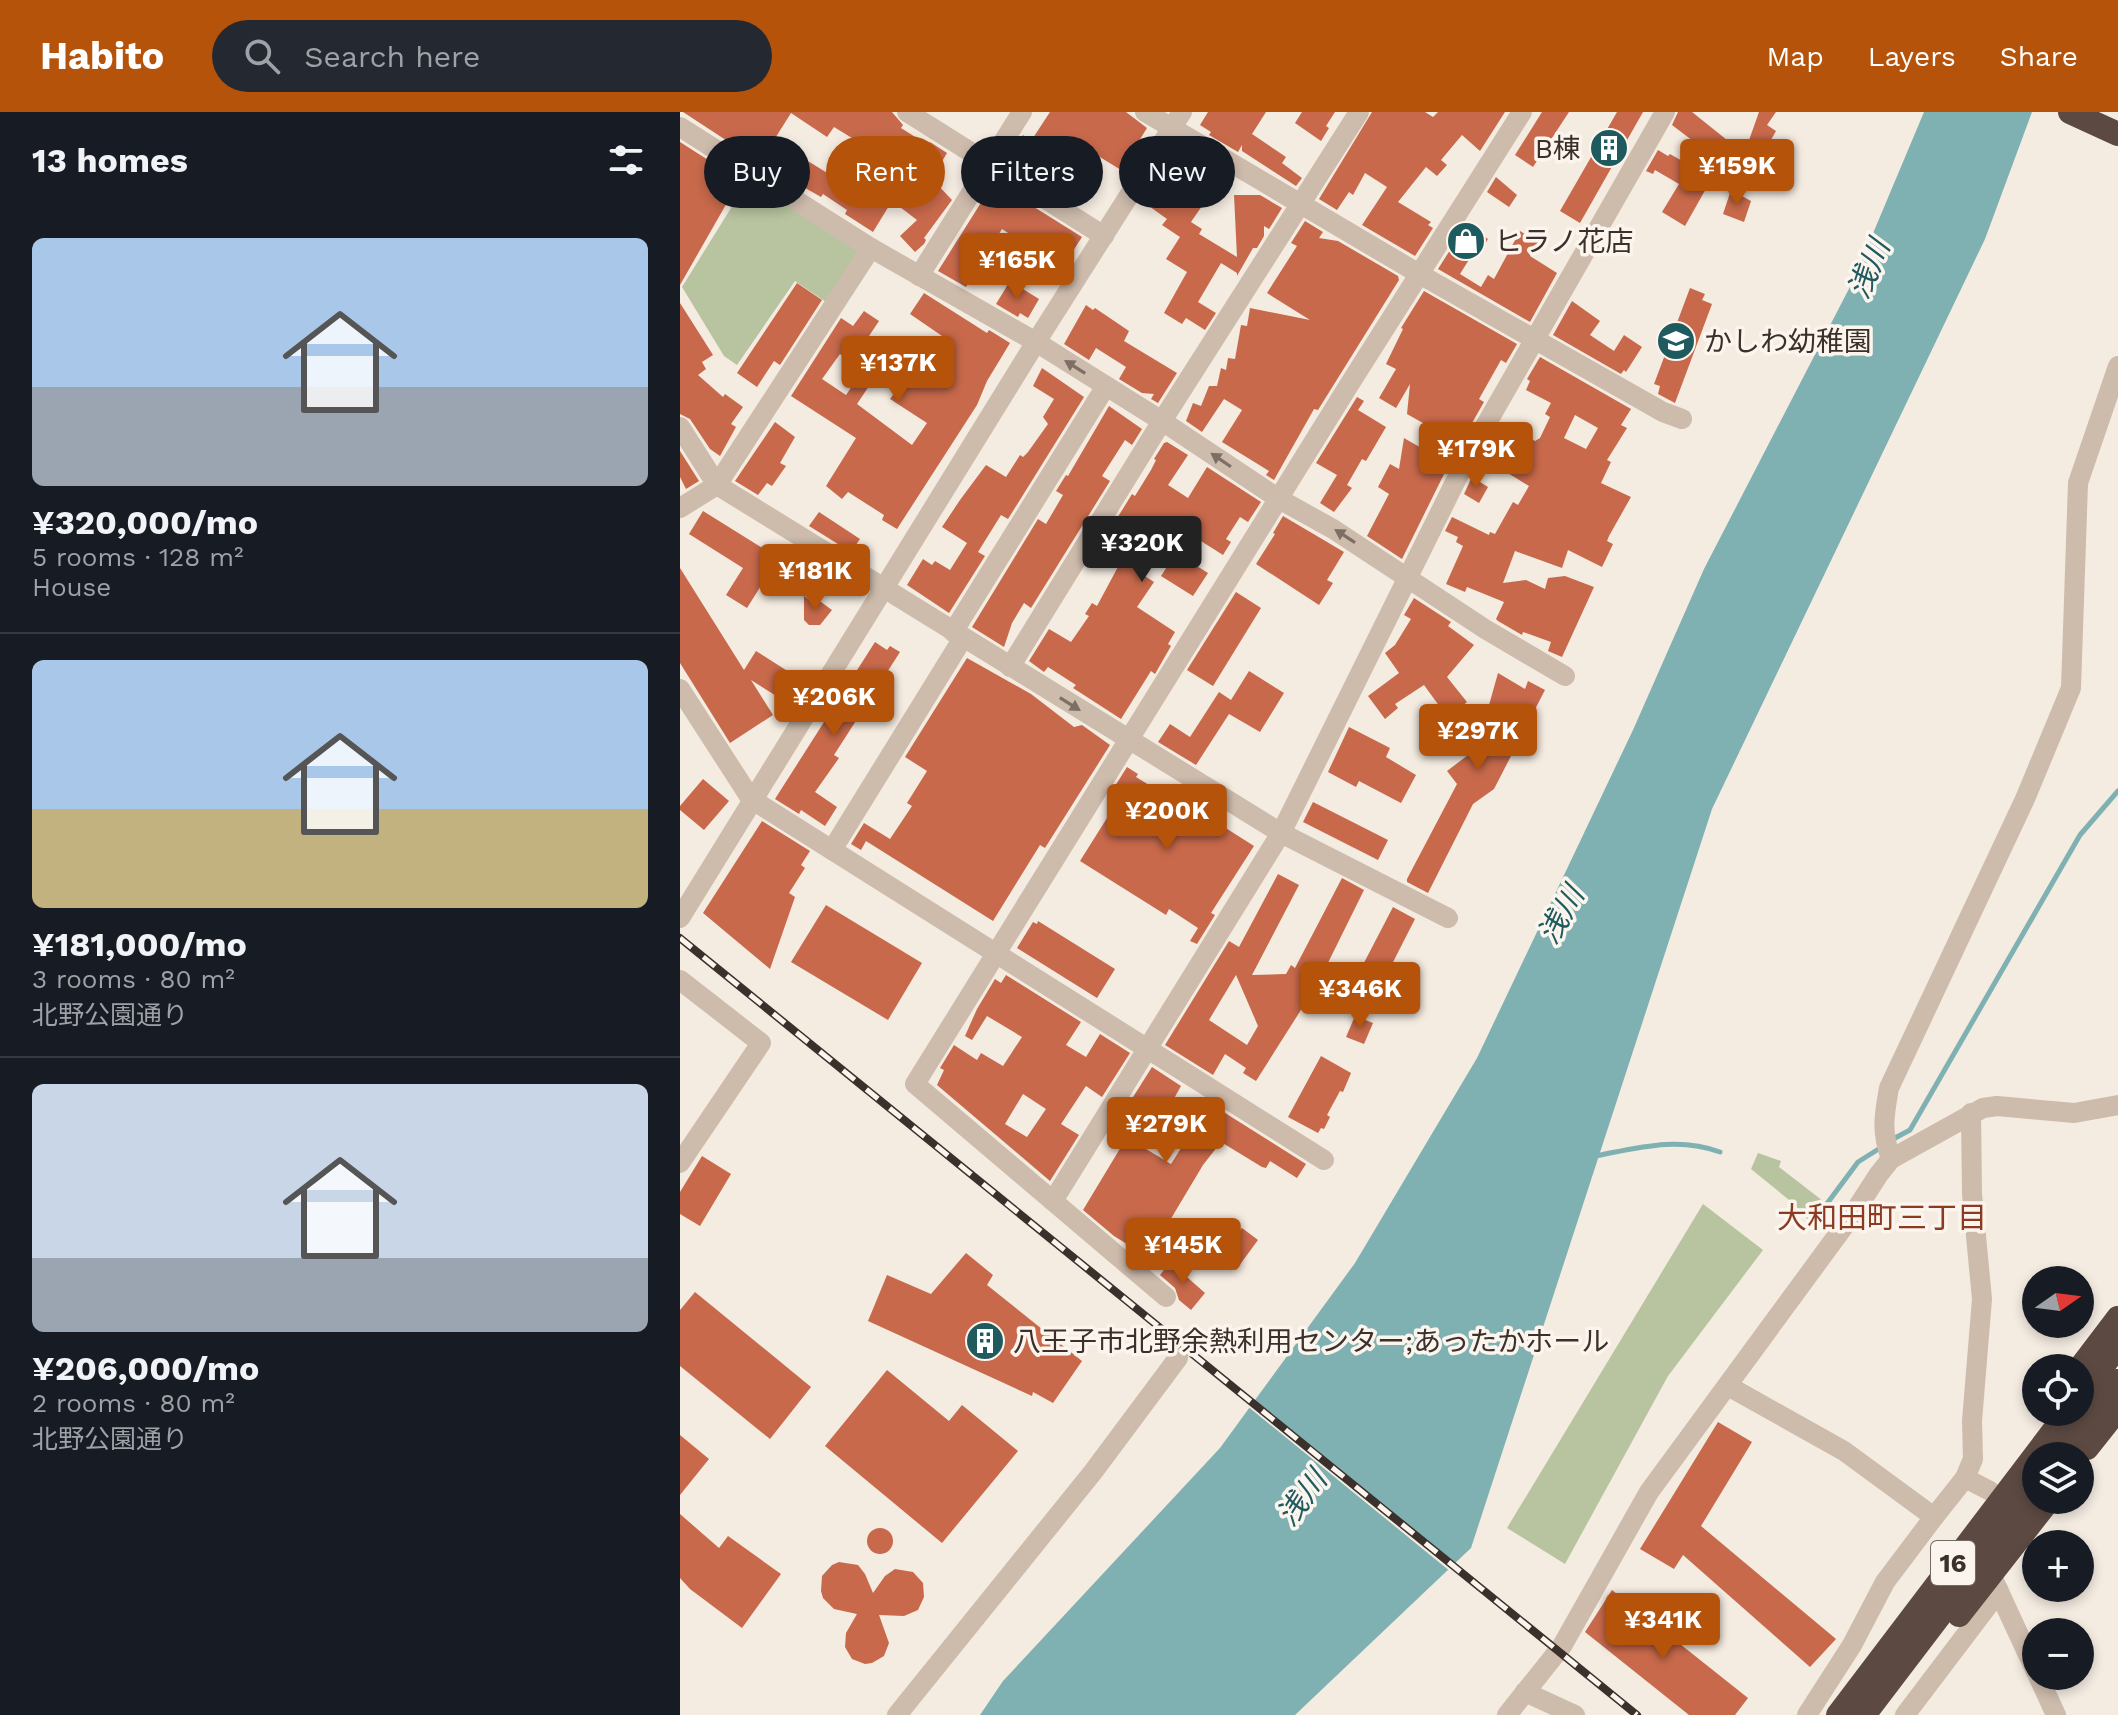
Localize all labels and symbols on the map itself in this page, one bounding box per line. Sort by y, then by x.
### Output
building icon: B棟 [1588,127,1630,169]
place label: B棟 [1535,132,1581,165]
pin: ¥159K [1681,139,1793,207]
shop icon: ヒラノ花店 [1445,220,1487,262]
place label: ヒラノ花店 [1494,225,1633,258]
water label: 浅川 [1841,232,1898,303]
pin: ¥165K [961,233,1073,301]
school or university icon: かしわ幼稚園 [1655,320,1697,362]
place label: かしわ幼稚園 [1704,325,1872,358]
pin: ¥137K [842,336,954,404]
one-way arrow [1064,360,1086,374]
pin: ¥179K [1420,422,1532,490]
one-way arrow [1210,453,1231,468]
pin: ¥320K [1086,516,1198,584]
one-way arrow [1334,529,1355,544]
pin: ¥181K [759,544,871,612]
pin: ¥206K [778,670,890,738]
one-way arrow [1059,697,1080,712]
pin: ¥297K [1422,704,1534,772]
pin: ¥200K [1111,784,1223,852]
water label: 浅川 [1530,877,1592,949]
pin: ¥346K [1304,962,1416,1030]
pin: ¥279K [1110,1097,1222,1165]
district label: 大和田町三丁目 [1777,1200,1987,1235]
pin: ¥145K [1127,1218,1239,1286]
north arrow [2022,1266,2094,1338]
building icon: 八王子市北野余熱利用センター;あったかホール [964,1320,1006,1362]
place label: 八王子市北野余熱利用センター;あったかホール [1013,1325,1609,1358]
water label: 浅川 [1270,1461,1335,1532]
road number: 16 [1931,1541,1975,1585]
pin: ¥341K [1607,1593,1719,1661]

